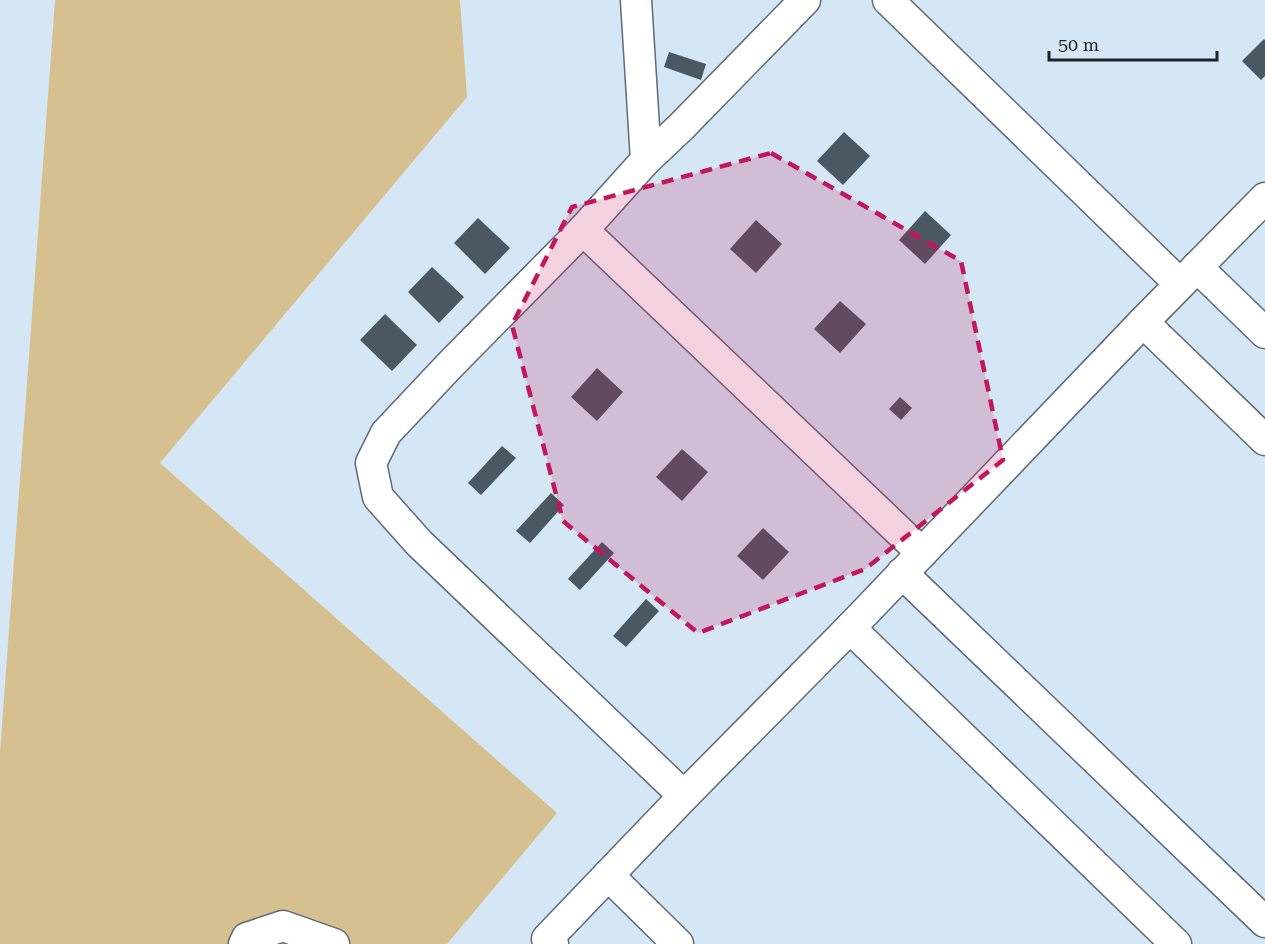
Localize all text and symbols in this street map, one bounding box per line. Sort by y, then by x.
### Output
scale bar [1049,24,1217,62]
text: 50 m [1058,34,1099,55]

